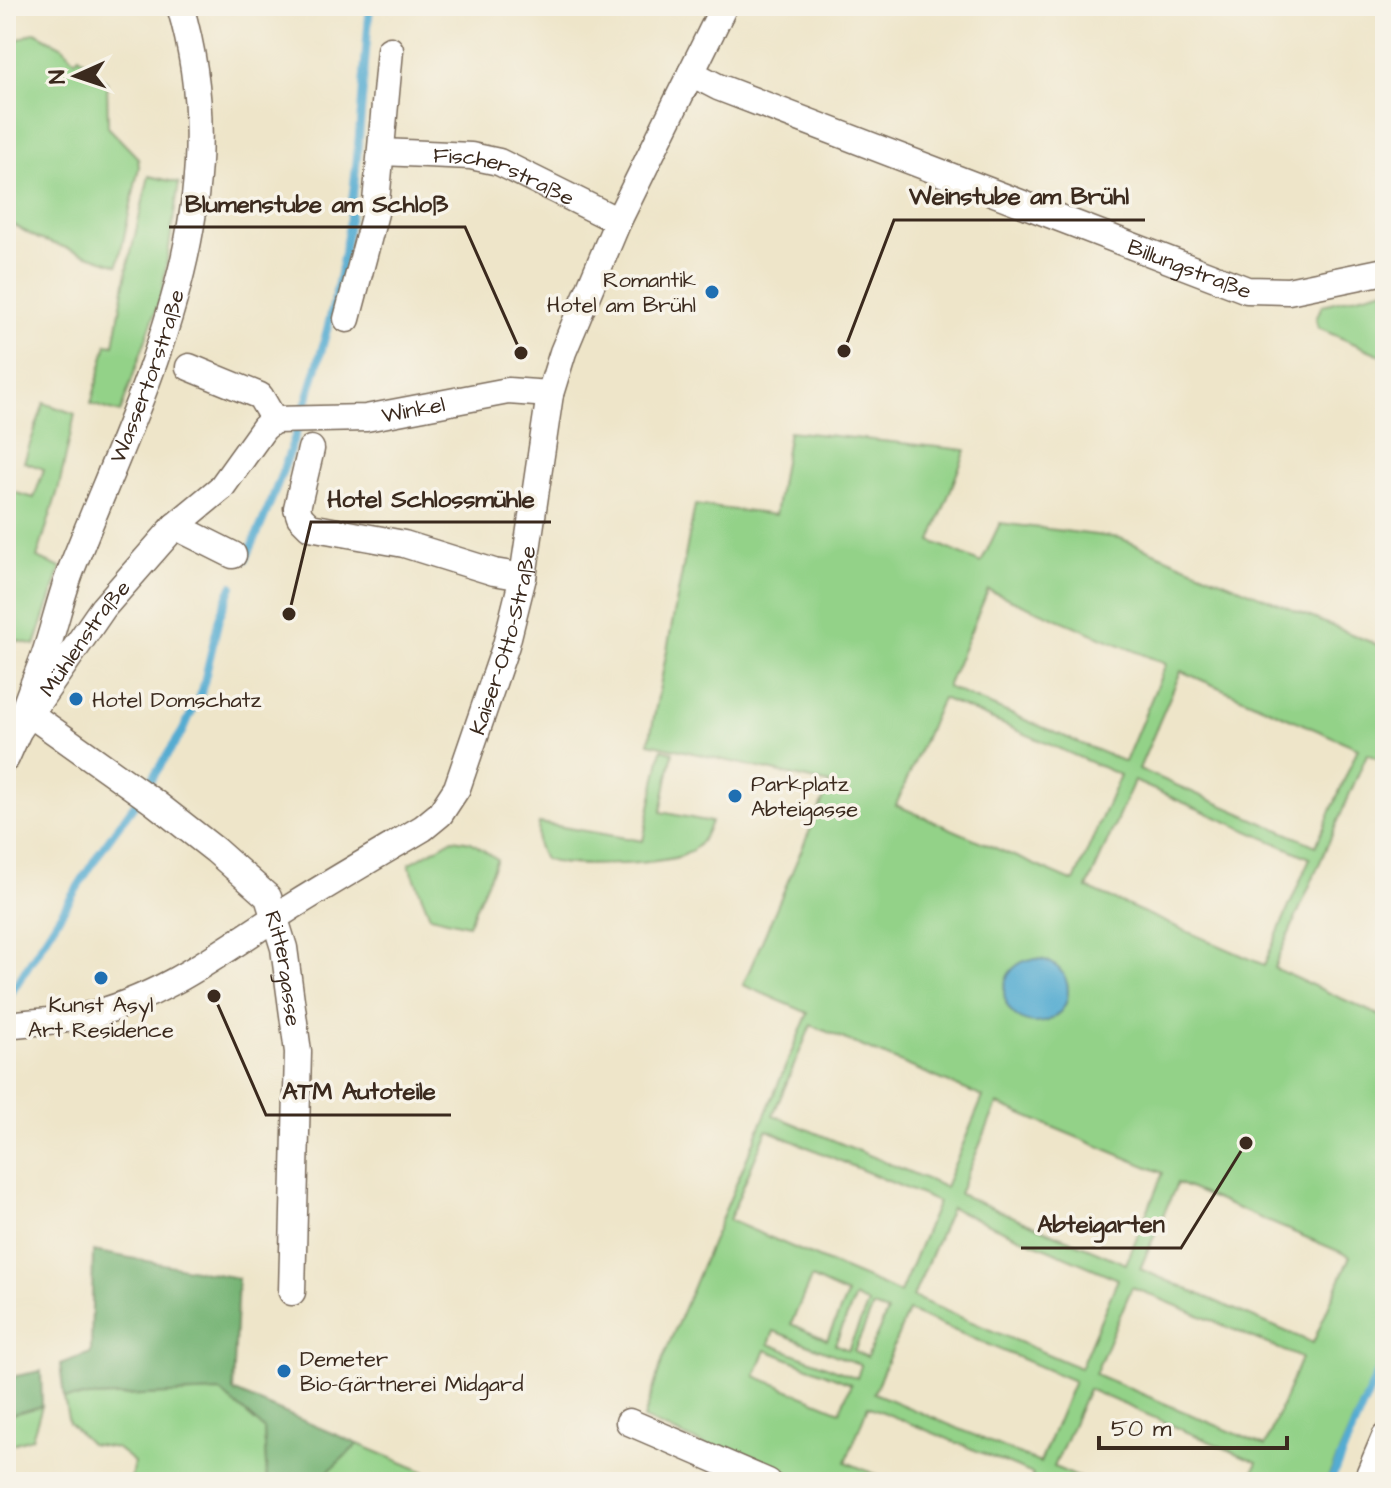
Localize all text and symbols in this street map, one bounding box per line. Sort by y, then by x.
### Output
north arrow [36,36,116,116]
text: N [42,69,73,85]
street label: Fischerstraße [433,140,580,214]
callout: Weinstube am Brühl [894,172,1145,220]
callout: Blumenstube am Schloß [169,179,465,227]
text: Weinstube am Brühl [908,180,1129,214]
text: Blumenstube am Schloß [185,188,449,222]
street label: Billungstraße [1123,232,1256,307]
place label: Romantik Hotel am Brühl [547,265,696,321]
marker: Romantik Hotel am Brühl [703,283,721,301]
street label: Wassertorstraße [103,286,193,468]
street label: Winkel [379,389,448,432]
callout: Hotel Schlossmühle [311,474,551,522]
text: Hotel Schlossmühle [327,483,535,517]
street label: Kaiser-Otto-Straße [462,544,544,739]
street label: Mühlenstraße [32,573,138,703]
place label: Hotel Domschatz [92,685,261,716]
marker: Hotel Domschatz [67,690,85,708]
place label: Parkplatz Abteigasse [751,769,858,826]
marker: Parkplatz Abteigasse [726,787,744,805]
street label: Rittergasse [256,907,308,1028]
marker: Kunst Asyl Art Residence [92,969,110,987]
place label: Kunst Asyl Art Residence [28,990,174,1046]
callout: ATM Autoteile [266,1067,451,1115]
text: ATM Autoteile [282,1075,436,1109]
callout: Abteigarten [1021,1200,1181,1248]
text: Abteigarten [1037,1208,1165,1243]
place label: Demeter Bio-Gärtnerei Midgard [300,1344,523,1401]
marker: Demeter Bio-Gärtnerei Midgard [275,1362,293,1380]
scale bar [1099,1400,1287,1450]
text: 50 m [1111,1412,1172,1446]

